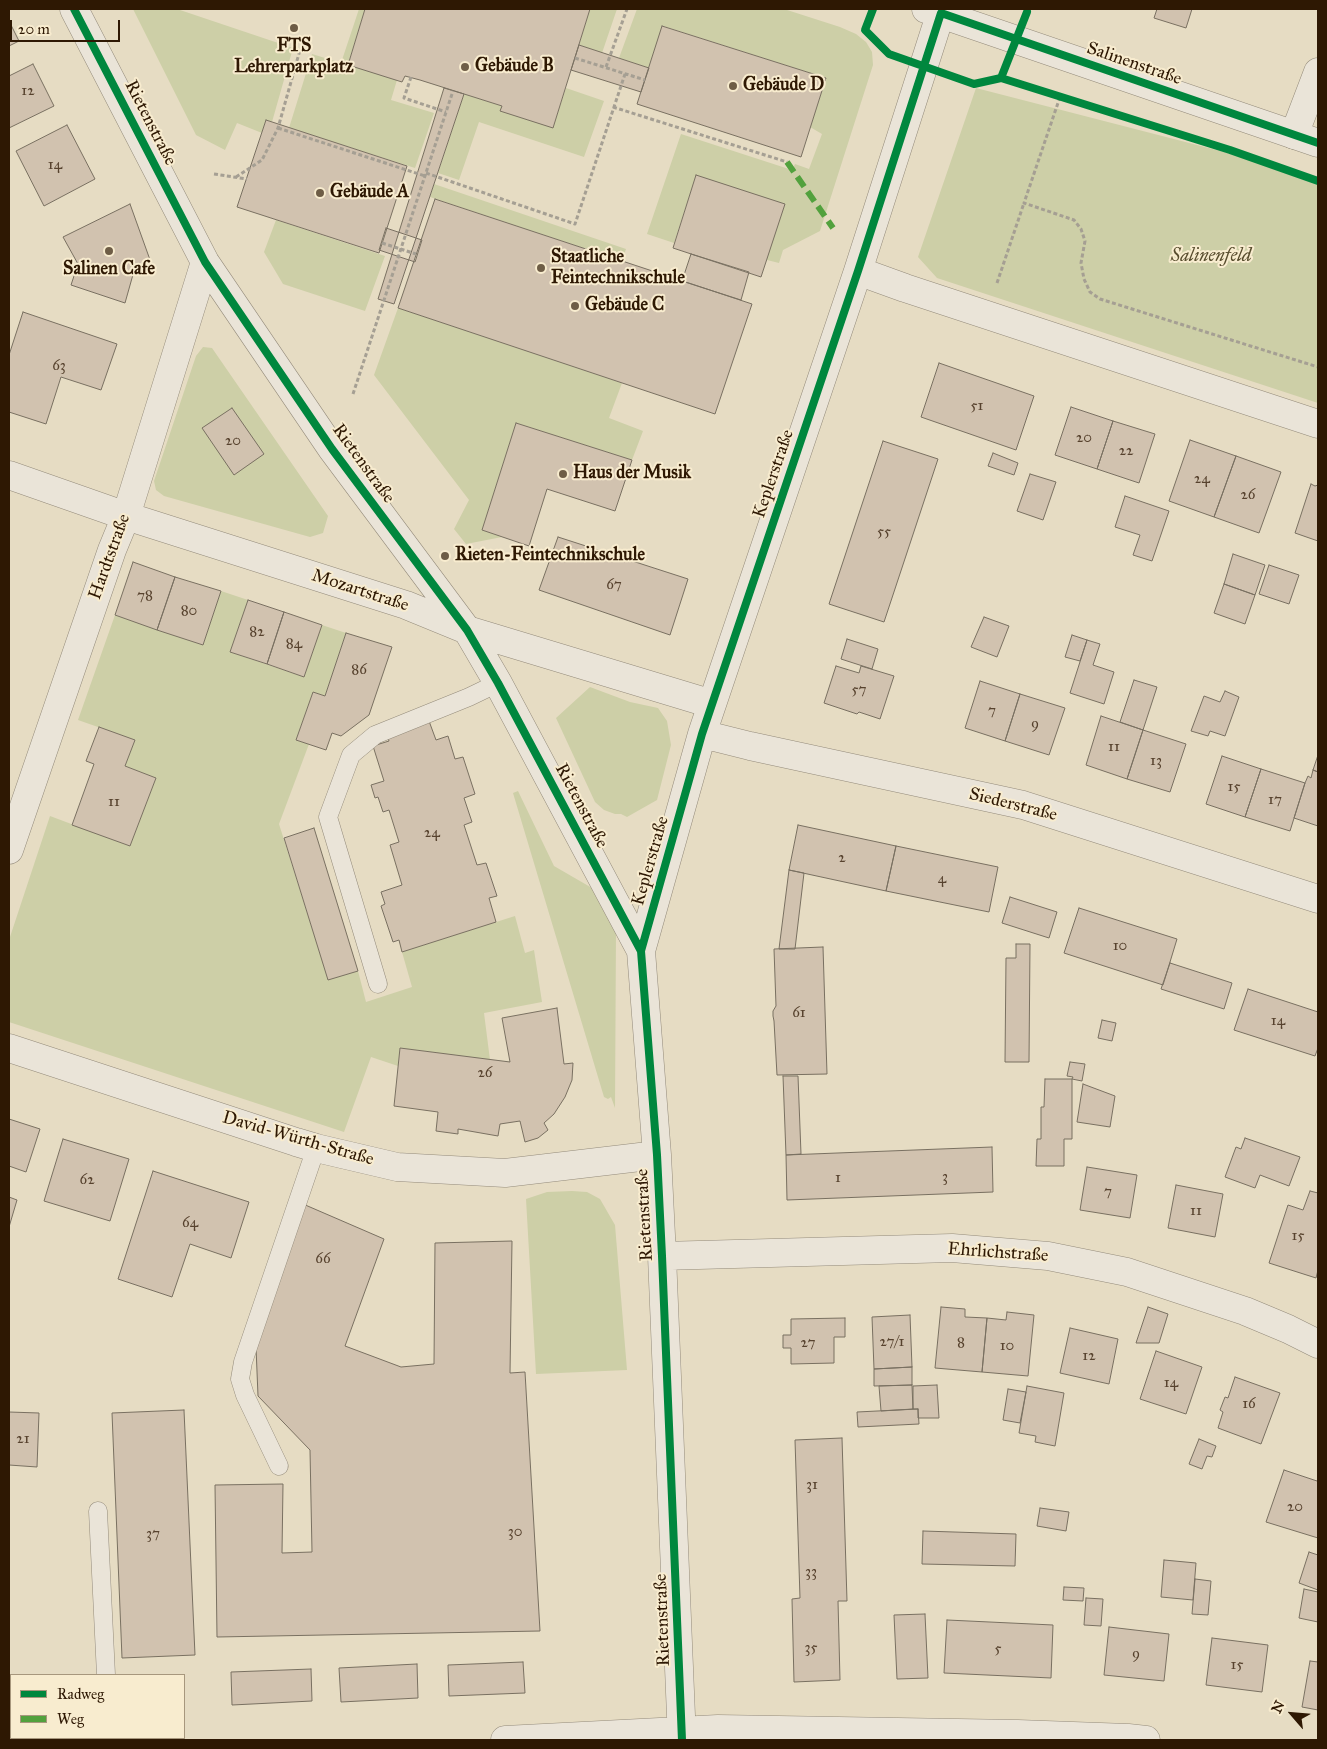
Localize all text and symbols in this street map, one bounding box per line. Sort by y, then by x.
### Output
scale bar [12,10,122,42]
text: 20 m [18,20,50,38]
marker: FTS Lehrerparkplatz [288,22,300,34]
place label: FTS Lehrerparkplatz [234,36,354,78]
street label: Salinenstraße [1084,38,1184,90]
place label: Gebäude B [475,56,554,78]
marker: Gebäude B [459,61,471,73]
place label: Gebäude D [743,75,824,97]
street label: Rietenstraße [119,77,181,169]
marker: Gebäude D [727,80,739,92]
house number: 12 [21,82,35,100]
house number: 14 [48,156,62,174]
place label: Gebäude A [330,182,409,204]
marker: Gebäude A [314,187,326,199]
marker: Salinen Cafe [103,245,115,257]
park label: Salinenfeld [1171,246,1251,268]
place label: Staatliche Feintechnikschule [551,247,685,290]
place label: Salinen Cafe [63,259,155,281]
marker: Staatliche Feintechnikschule [535,262,547,274]
place label: Gebäude C [585,295,664,317]
marker: Gebäude C [569,300,581,312]
house number: 63 [52,357,66,375]
house number: 51 [971,397,983,415]
street label: Rietenstraße [327,420,399,508]
street label: Keplerstraße [749,427,799,521]
house number: 20 [1076,429,1092,447]
house number: 20 [225,432,241,450]
house number: 22 [1119,442,1133,460]
place label: Haus der Musik [573,463,691,485]
marker: Haus der Musik [557,468,569,480]
house number: 24 [1194,470,1210,488]
house number: 26 [1240,486,1256,504]
street label: Hardtstraße [85,511,135,603]
house number: 55 [877,523,891,541]
place label: Rieten-Feintechnikschule [455,545,645,567]
marker: Rieten-Feintechnikschule [439,550,451,562]
street label: Mozartstraße [309,565,411,617]
house number: 67 [606,576,622,594]
house number: 78 [137,587,153,605]
house number: 80 [181,602,197,620]
house number: 82 [249,623,265,641]
house number: 84 [286,635,302,653]
house number: 86 [351,661,367,679]
house number: 57 [852,681,866,699]
house number: 7 [988,702,996,720]
house number: 9 [1031,715,1039,733]
house number: 11 [1108,738,1120,756]
house number: 13 [1150,752,1162,770]
street label: Rietenstraße [550,760,612,852]
house number: 15 [1228,778,1240,796]
street label: Siederstraße [967,784,1059,826]
house number: 17 [1268,791,1282,809]
house number: 11 [108,793,120,811]
street label: Keplerstraße [628,814,674,908]
house number: 24 [424,824,440,842]
house number: 2 [838,849,846,867]
house number: 4 [938,870,946,888]
house number: 10 [1113,937,1127,955]
house number: 61 [792,1004,806,1022]
house number: 14 [1271,1012,1285,1030]
house number: 26 [477,1064,493,1082]
street label: David-Würth-Straße [220,1107,376,1171]
street label: Rietenstraße [632,1168,658,1262]
house number: 3 [942,1168,948,1186]
house number: 1 [835,1169,841,1187]
house number: 62 [79,1171,95,1189]
house number: 7 [1104,1183,1112,1201]
house number: 11 [1190,1202,1202,1220]
house number: 64 [182,1214,198,1232]
house number: 15 [1292,1227,1304,1245]
street label: Ehrlichstraße [947,1239,1049,1267]
house number: 66 [315,1250,331,1268]
house number: 27/1 [880,1333,904,1351]
house number: 27 [800,1334,816,1352]
house number: 8 [957,1334,965,1352]
house number: 10 [1000,1337,1014,1355]
house number: 12 [1082,1347,1096,1365]
house number: 14 [1164,1374,1178,1392]
house number: 16 [1242,1395,1256,1413]
house number: 21 [16,1430,30,1448]
house number: 31 [806,1476,818,1494]
house number: 20 [1287,1498,1303,1516]
house number: 30 [508,1523,522,1541]
house number: 37 [146,1525,160,1543]
house number: 33 [805,1563,817,1581]
street label: Rietenstraße [651,1573,675,1667]
house number: 35 [805,1639,817,1657]
house number: 5 [995,1640,1001,1658]
house number: 9 [1132,1645,1140,1663]
house number: 15 [1231,1656,1243,1674]
legend [10,1674,185,1739]
text: Radweg [57,1685,104,1703]
north arrow [1267,1689,1317,1739]
text: N [1268,1698,1288,1716]
text: Weg [57,1710,84,1728]

